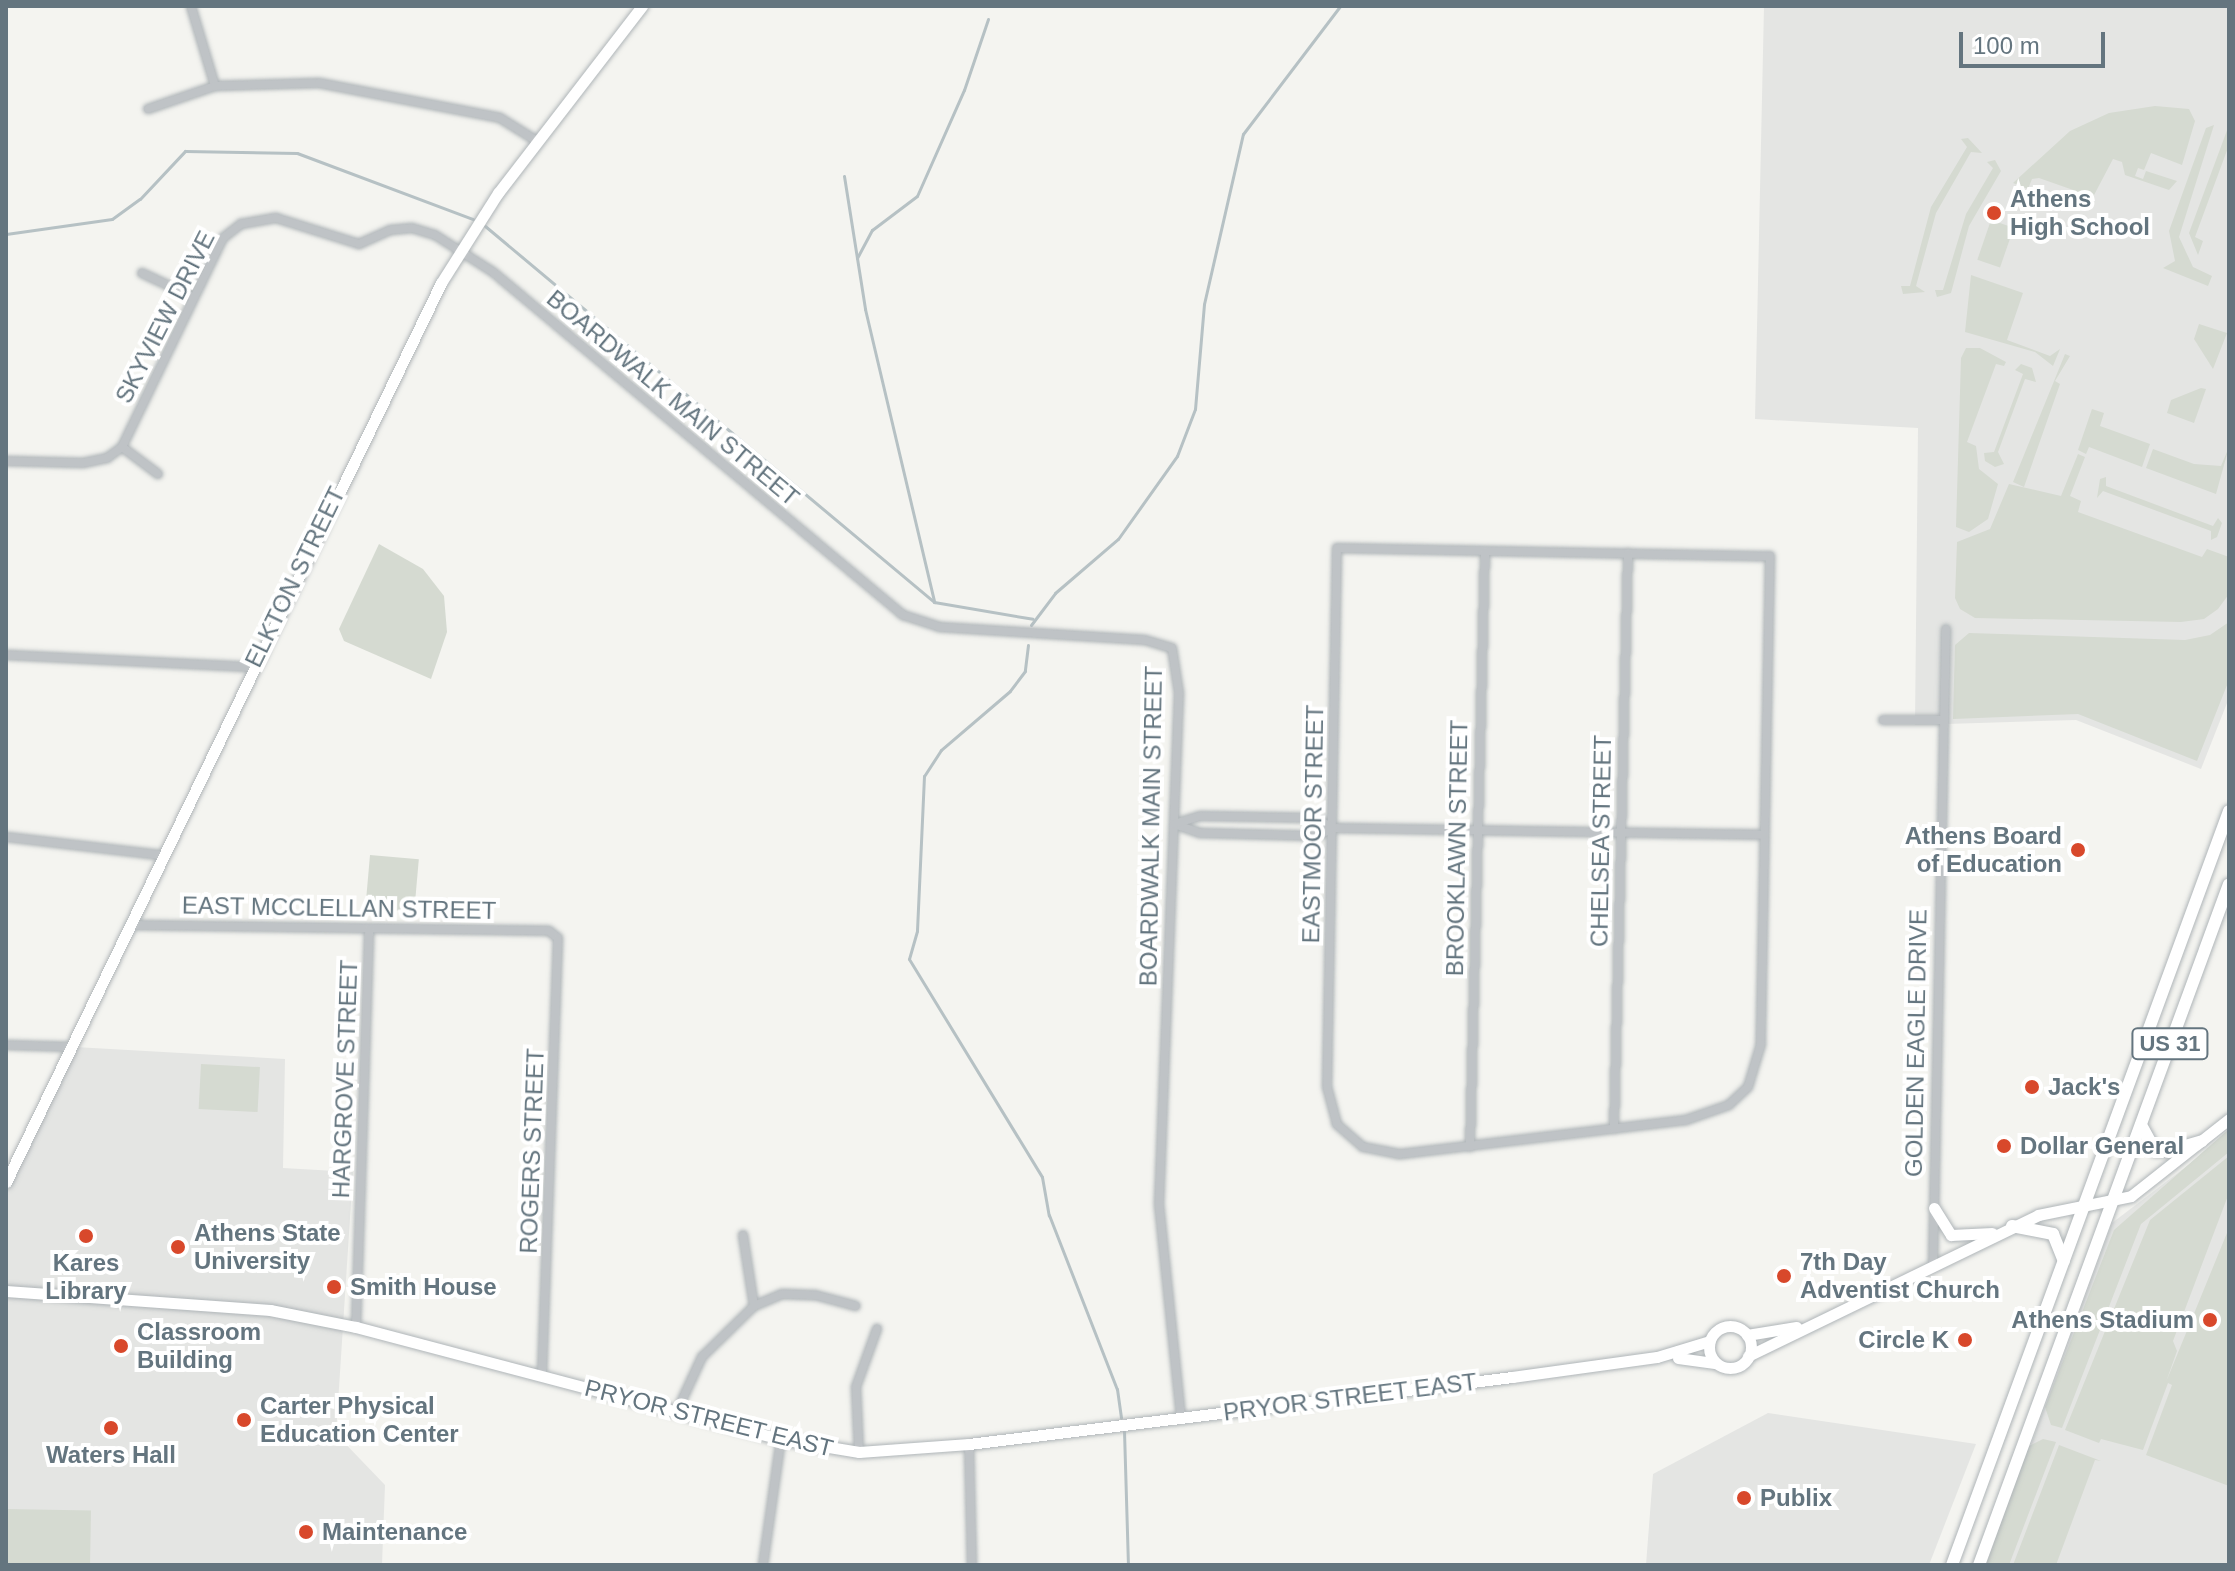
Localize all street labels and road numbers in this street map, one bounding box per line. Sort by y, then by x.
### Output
street label: SKYVIEW DRIVE [109,226,221,408]
street label: BOARDWALK MAIN STREET [541,284,805,512]
street label: ELKTON STREET [239,482,351,672]
street label: BOARDWALK MAIN STREET [1134,666,1168,986]
street label: EASTMOOR STREET [1297,704,1329,944]
street label: BROOKLAWN STREET [1440,720,1474,976]
street label: CHELSEA STREET [1585,734,1617,948]
street label: EAST MCCLELLAN STREET [181,891,497,925]
street label: GOLDEN EAGLE DRIVE [1899,909,1933,1177]
street label: HARGROVE STREET [326,959,364,1199]
road number: US 31 [2130,1026,2210,1062]
street label: ROGERS STREET [514,1048,550,1254]
street label: PRYOR STREET EAST [1221,1367,1479,1427]
street label: PRYOR STREET EAST [582,1373,836,1463]

